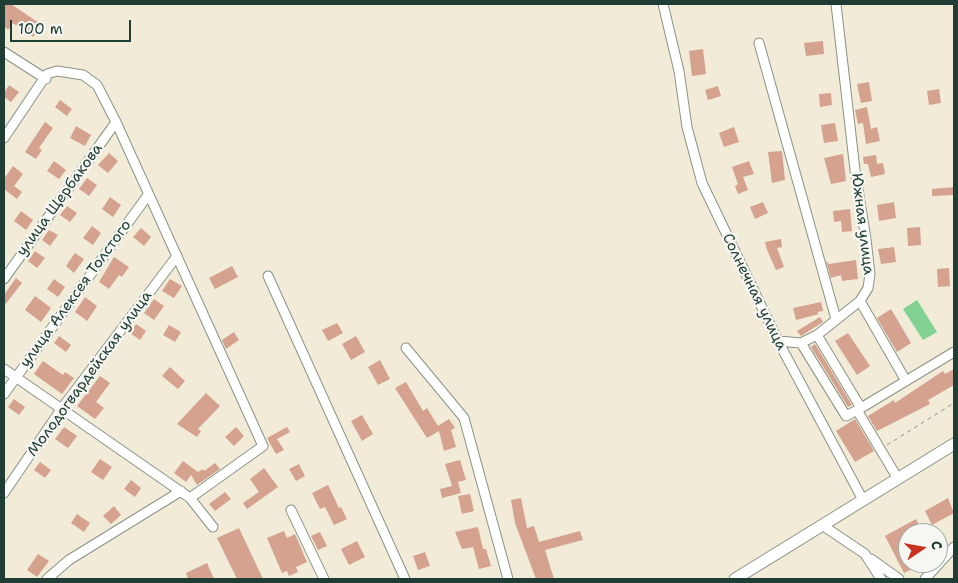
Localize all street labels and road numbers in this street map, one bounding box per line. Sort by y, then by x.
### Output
street label: улица Щербакова [13,140,107,260]
street label: Южная улица [847,172,877,276]
street label: улица Алексея Толстого [16,217,136,371]
street label: Солнечная улица [718,231,790,353]
street label: Молодогвардейская улица [24,288,156,460]

